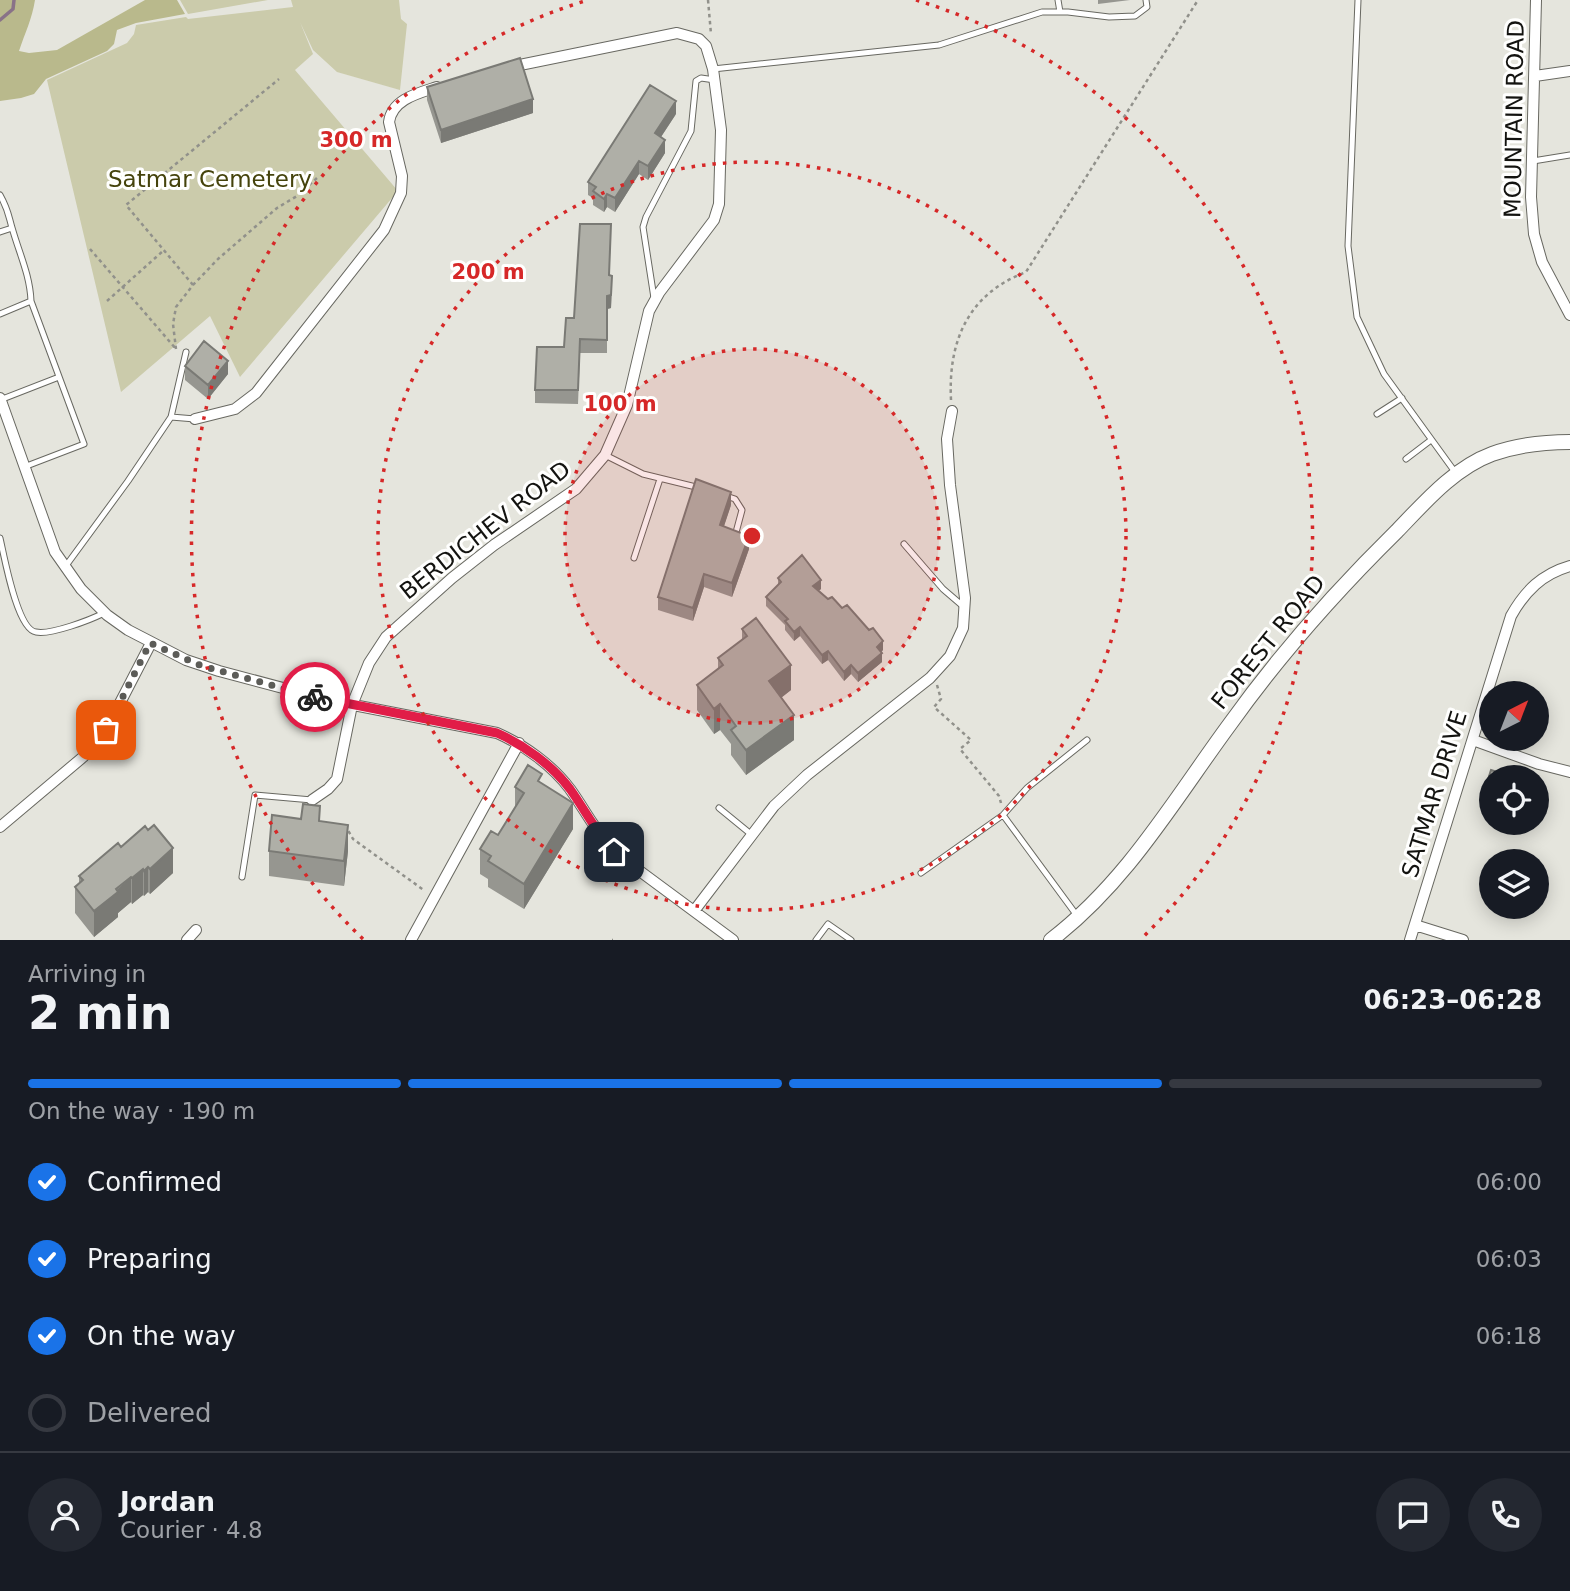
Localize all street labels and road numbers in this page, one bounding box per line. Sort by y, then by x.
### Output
street label: MOUNTAIN ROAD [1499,20,1529,218]
street label: BERDICHEV ROAD [395,455,575,605]
street label: FOREST ROAD [1206,570,1330,714]
street label: SATMAR DRIVE [1396,708,1472,880]

